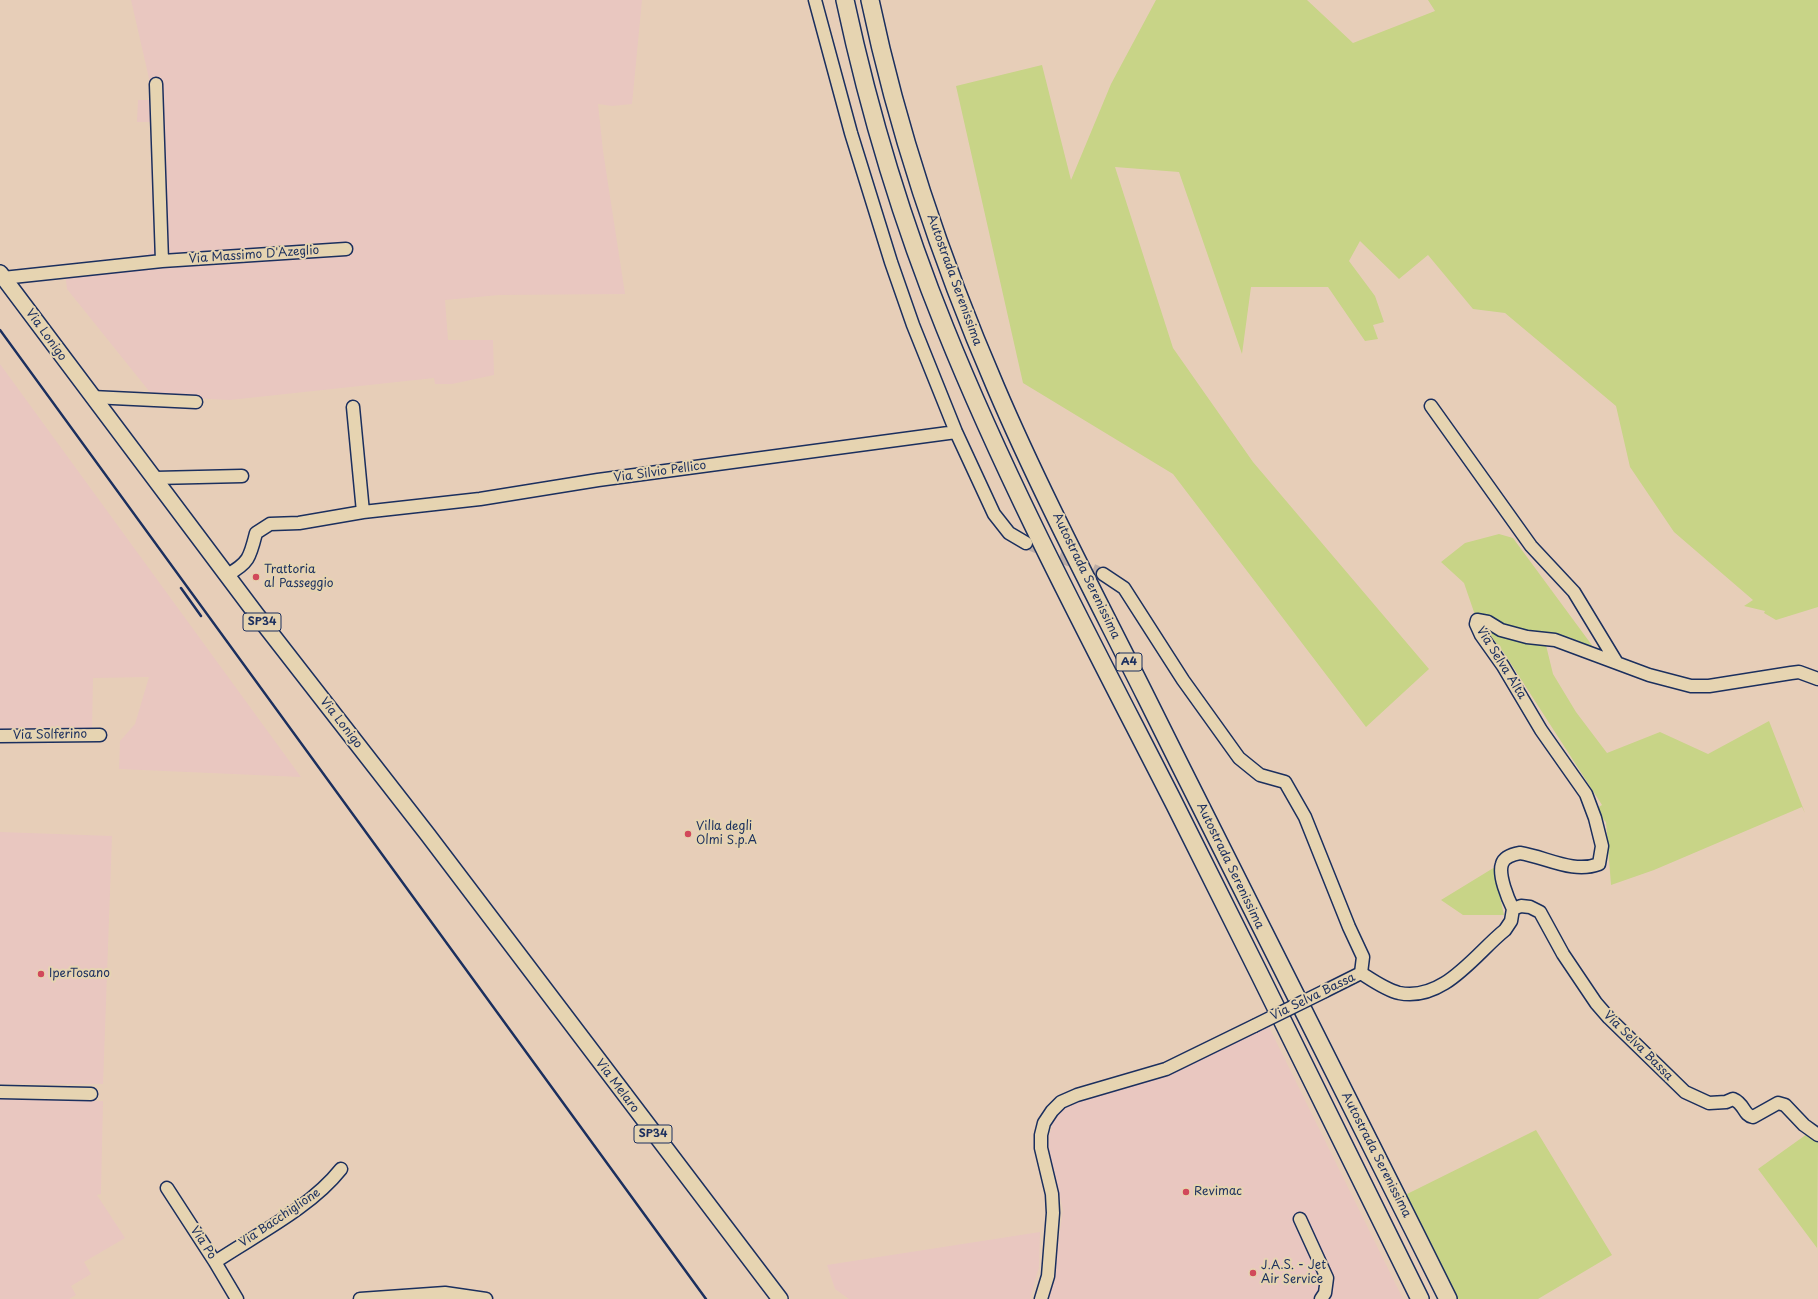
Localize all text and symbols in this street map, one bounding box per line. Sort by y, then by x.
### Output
street label: Autostrada Serenissima [924,212,984,348]
street label: Via Massimo D'Azeglio [188,243,320,267]
street label: Via Lonigo [22,306,70,364]
street label: Via Silvio Pellico [613,458,707,486]
street label: Autostrada Serenissima [1049,511,1123,641]
place label: Trattoria al Passeggio [264,563,334,591]
marker: Trattoria al Passeggio [251,572,261,582]
road number: SP34 [243,613,281,631]
street label: Via Selva Alta [1473,624,1529,702]
road number: A4 [1116,653,1142,671]
street label: Via Lonigo [317,695,365,751]
street label: Via Solferino [13,727,87,743]
street label: Autostrada Serenissima [1193,801,1267,931]
place label: Villa degli Olmi S.p.A [696,820,757,848]
marker: Villa degli Olmi S.p.A [683,829,693,839]
place label: IperTosano [49,967,110,981]
marker: IperTosano [36,969,46,979]
street label: Via Selva Bassa [1268,970,1358,1024]
street label: Via Selva Bassa [1600,1008,1676,1084]
street label: Via Melaro [592,1056,642,1116]
street label: Autostrada Serenissima [1338,1090,1414,1220]
road number: SP34 [634,1125,672,1143]
street label: Via Bacchiglione [237,1185,323,1251]
place label: Revimac [1194,1185,1242,1199]
marker: Revimac [1181,1187,1191,1197]
street label: Via Po [187,1224,219,1262]
place label: J.A.S. - Jet Air Service [1261,1259,1326,1287]
marker: J.A.S. - Jet Air Service [1248,1268,1258,1278]

